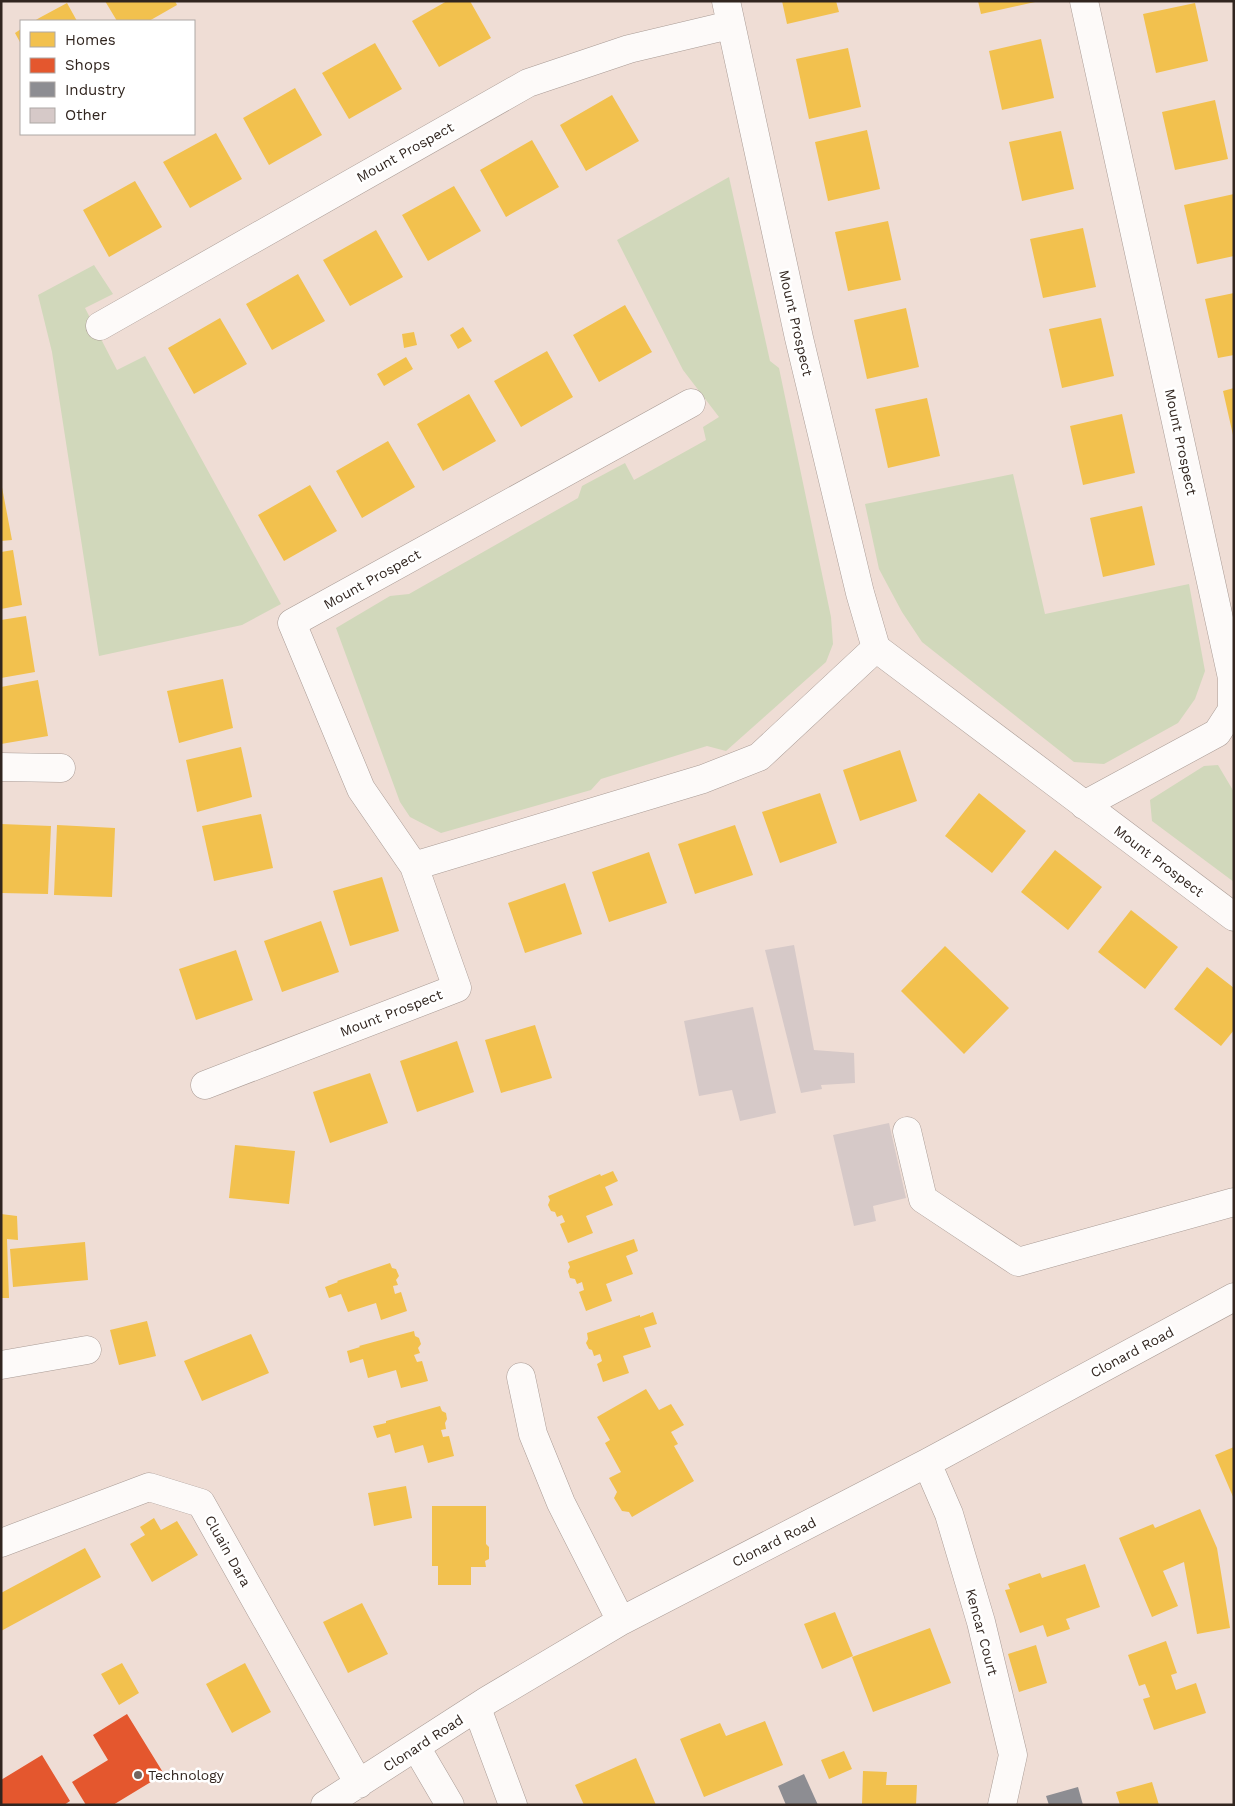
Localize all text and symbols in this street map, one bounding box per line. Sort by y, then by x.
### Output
legend [20,20,195,135]
text: Homes [65,31,116,49]
text: Shops [65,56,110,74]
text: Industry [65,81,126,99]
text: Other [65,106,107,124]
street label: Mount Prospect [354,119,456,185]
street label: Mount Prospect [776,268,816,378]
street label: Mount Prospect [1162,387,1200,497]
street label: Mount Prospect [321,546,423,612]
street label: Mount Prospect [1111,822,1207,900]
street label: Mount Prospect [338,986,445,1040]
street label: Clonard Road [1088,1323,1176,1381]
street label: Cluain Dara [202,1513,254,1590]
street label: Clonard Road [729,1514,819,1570]
street label: Kencar Court [963,1587,1001,1677]
street label: Clonard Road [380,1711,466,1775]
place label: Technology [148,1767,225,1783]
marker: Technology [132,1769,144,1781]

